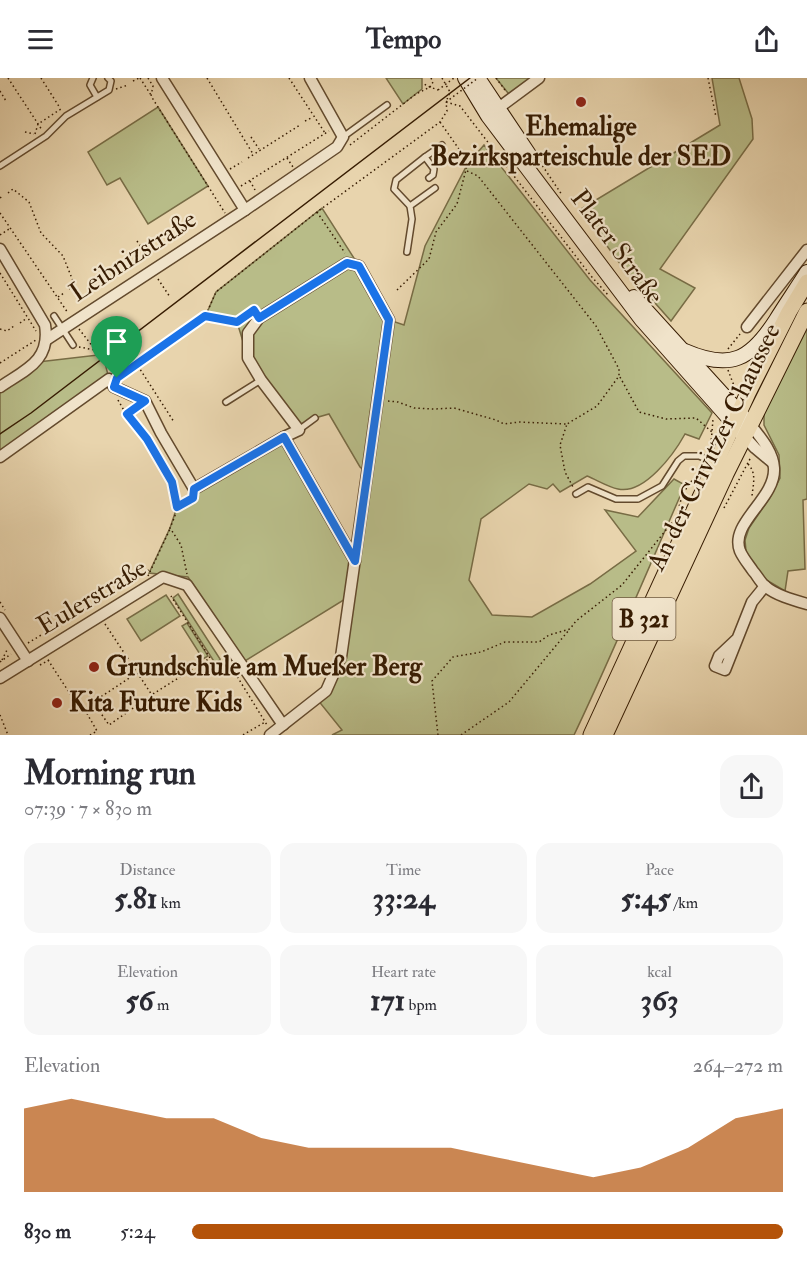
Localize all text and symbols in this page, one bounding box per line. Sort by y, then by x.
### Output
icon: menu [24,23,57,56]
text: Tempo [366,23,441,56]
icon: share [750,23,783,56]
marker: Ehemalige Bezirksparteischule der SED [574,95,588,109]
place label: Ehemalige Bezirksparteischule der SED [431,111,731,174]
street label: Plater Straße [564,183,671,311]
street label: Leibnizstraße [64,203,203,309]
pin [91,316,142,378]
street label: An der Crivitzer Chaussee [640,318,788,577]
icon: arrive [100,325,133,358]
street label: Eulerstraße [32,552,153,642]
road number: B 321 [612,598,676,640]
place label: Grundschule am Mueßer Berg [106,651,423,684]
marker: Grundschule am Mueßer Berg [87,660,101,674]
place label: Kita Future Kids [69,687,242,719]
marker: Kita Future Kids [50,696,64,710]
text: Morning run [24,753,196,794]
button: share [720,755,783,818]
text: 07:39 · 7 × 830 m [24,796,152,821]
text: Distance [120,860,175,880]
text: Time [386,860,421,880]
text: Pace [645,860,674,880]
text: 5.81 [114,880,157,917]
text: 33:24 [373,880,434,917]
text: 5:45 [621,880,671,917]
text: km [157,893,181,913]
text: /km [671,893,698,913]
text: Elevation [117,962,178,982]
text: Heart rate [371,962,436,982]
text: kcal [647,962,672,982]
text: 56 [126,982,154,1019]
text: 171 [370,982,405,1019]
text: 363 [640,982,679,1019]
text: m [154,995,170,1015]
text: bpm [405,995,437,1015]
text: Elevation [24,1053,100,1078]
text: 264–272 m [693,1053,783,1078]
text: 830 m [24,1219,71,1244]
text: 5:24 [120,1219,155,1244]

